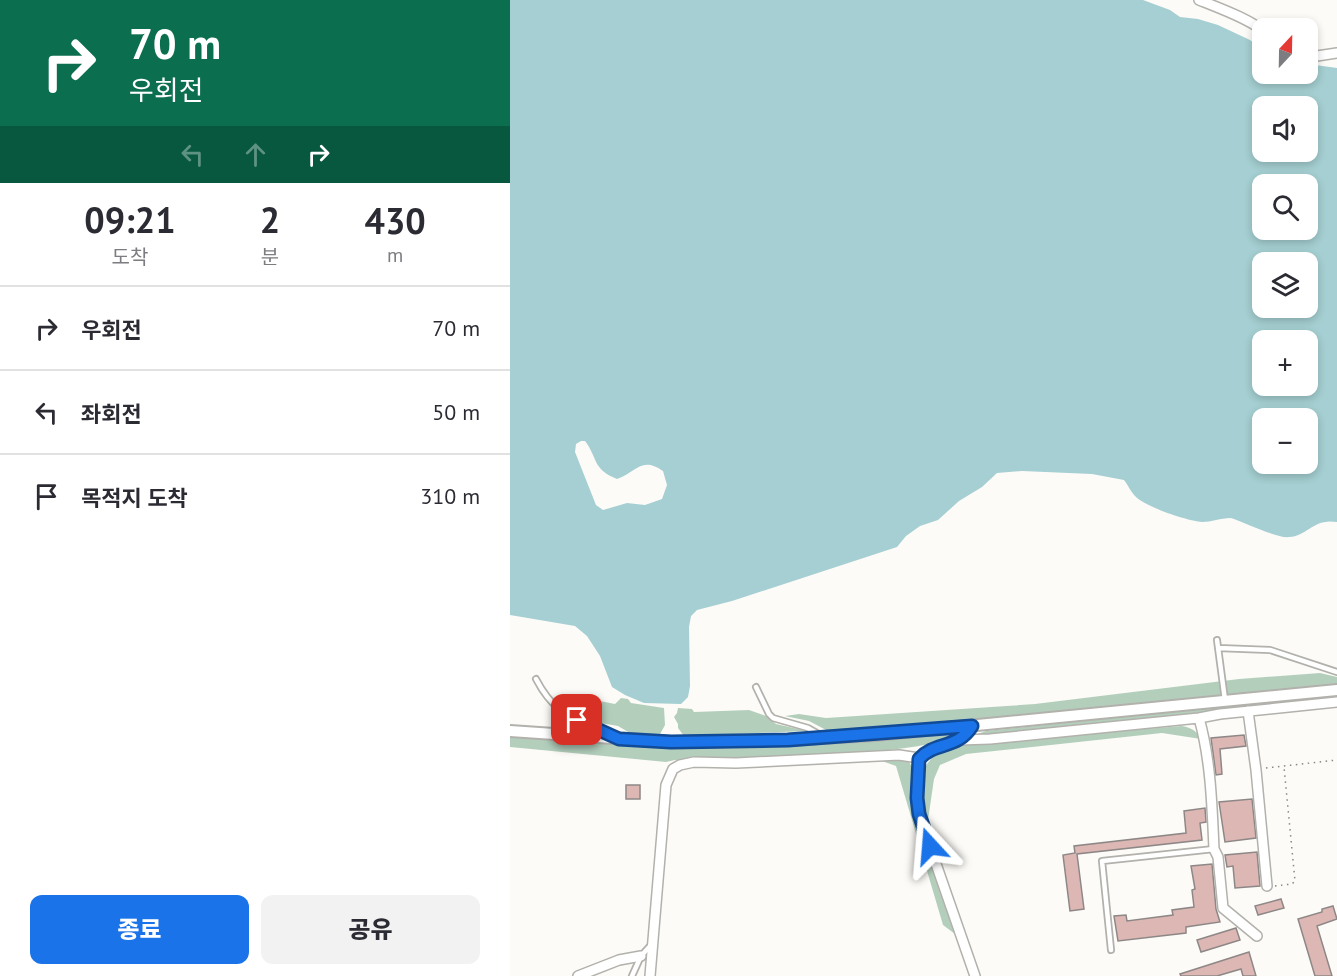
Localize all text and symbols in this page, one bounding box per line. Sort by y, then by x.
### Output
text: 70 m [129,16,221,71]
north arrow [1252,18,1318,84]
map controls [1252,18,1318,474]
icon: right [30,24,108,102]
text: 우회전 [129,73,204,107]
button: sound [1252,96,1318,162]
icon: left [176,138,209,171]
icon: ahead [239,138,272,171]
icon: right [302,138,335,171]
button: search [1252,174,1318,240]
text: 09:21 [84,196,176,243]
text: 2 [260,196,280,243]
text: 430 [364,197,426,244]
text: m [387,242,403,268]
text: 도착 [112,244,148,270]
text: 분 [261,244,279,270]
button: layers [1252,252,1318,318]
icon: right [30,312,63,345]
text: 70 m [432,314,480,342]
text: 우회전 [81,316,142,344]
button: + [1252,330,1318,396]
icon: left [30,396,63,429]
text: 50 m [432,398,480,426]
text: 좌회전 [81,400,142,428]
button: − [1252,408,1318,474]
icon: arrive [30,480,63,513]
text: 310 m [420,482,480,510]
text: 목적지 도착 [81,484,188,512]
pin [551,694,602,745]
icon: arrive [560,703,593,736]
position arrow [898,814,962,878]
button: 종료 [30,895,249,964]
button: 공유 [261,895,480,964]

